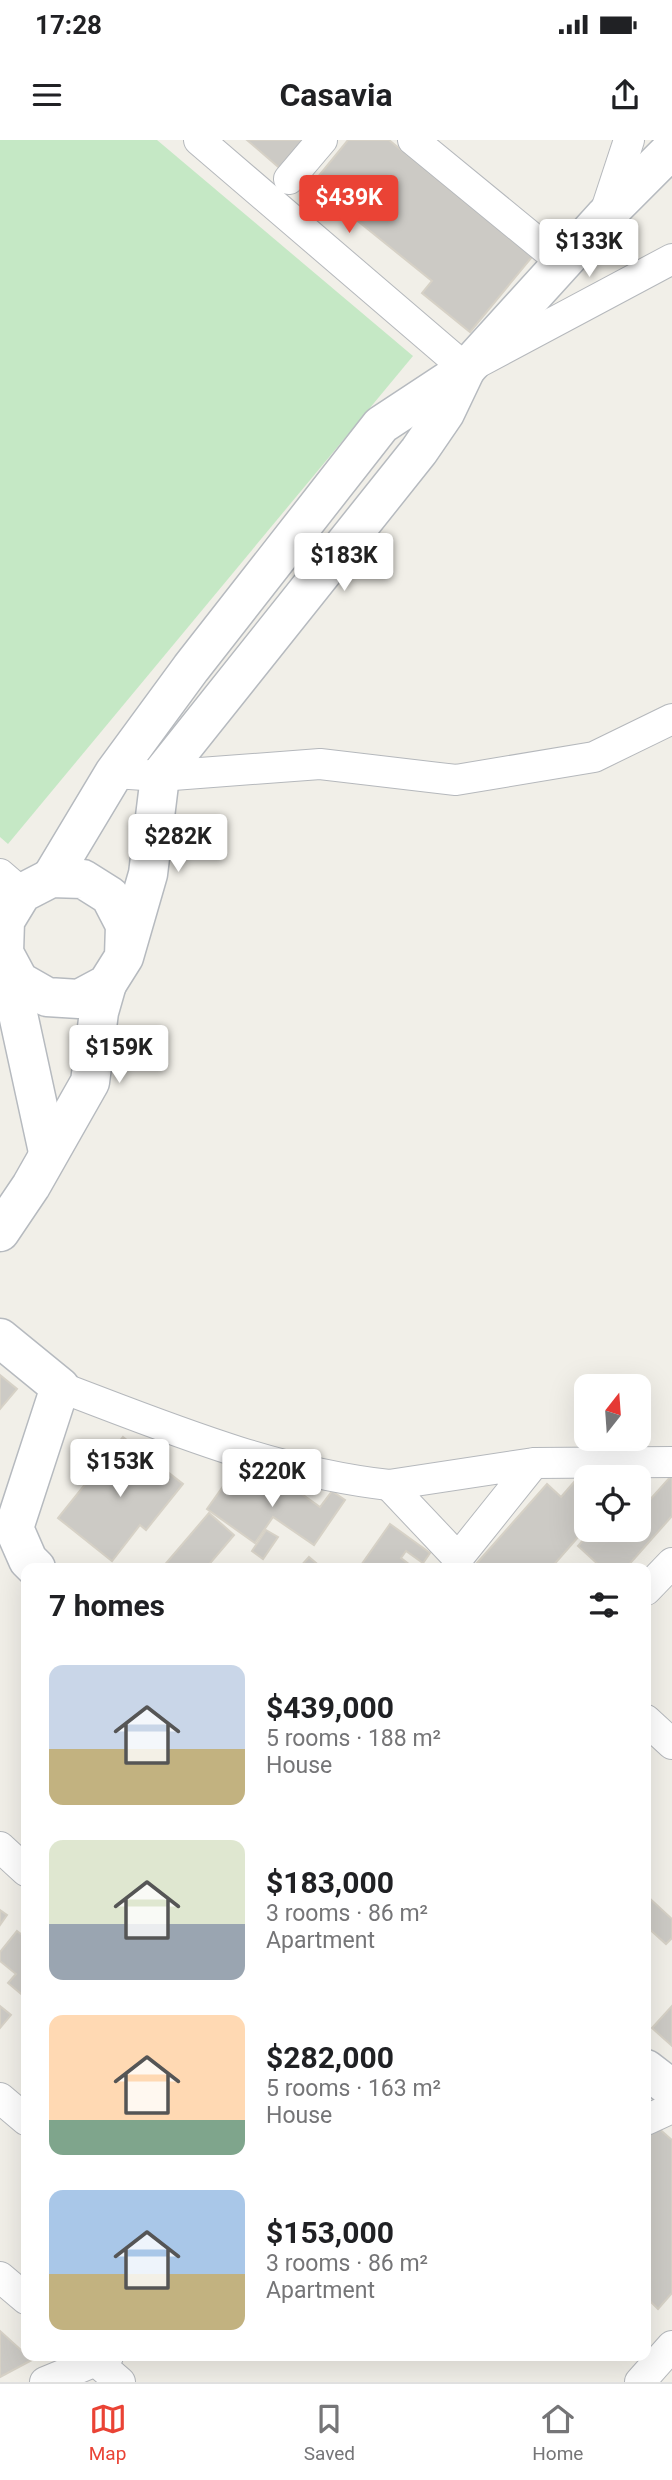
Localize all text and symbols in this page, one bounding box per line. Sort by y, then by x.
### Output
text: 17:28 [35,10,102,40]
icon: menu [28,76,66,114]
text: Casavia [279,76,393,114]
icon: share [606,76,644,114]
pin: $439K [300,176,398,235]
text: $439K [315,184,383,211]
pin: $133K [540,220,638,279]
text: $133K [555,228,623,255]
pin: $183K [295,533,393,593]
text: $183K [310,542,378,569]
pin: $282K [129,814,227,874]
text: $282K [144,823,212,850]
pin: $159K [70,1026,168,1085]
text: $159K [85,1034,153,1061]
north arrow [574,1374,651,1451]
map controls [574,1374,651,1542]
pin: $153K [71,1440,169,1499]
text: $153K [86,1448,154,1475]
pin: $220K [223,1450,321,1509]
text: $220K [238,1458,306,1485]
button: locate [574,1465,651,1542]
icon: filters [585,1586,623,1624]
text: 7 homes [49,1588,165,1623]
text: $439,000 [266,1690,394,1725]
icon: home [105,1693,189,1777]
text: 5 rooms · 188 m² [266,1725,441,1752]
text: House [266,1752,332,1779]
text: $183,000 [266,1865,394,1900]
icon: home [105,1868,189,1952]
text: 3 rooms · 86 m² [266,1900,428,1927]
text: Apartment [266,1927,375,1954]
text: $282,000 [266,2040,394,2075]
icon: home [105,2043,189,2127]
text: 5 rooms · 163 m² [266,2075,441,2102]
text: House [266,2102,332,2129]
text: $153,000 [266,2215,394,2250]
icon: home [105,2218,189,2302]
text: 3 rooms · 86 m² [266,2250,428,2277]
text: Apartment [266,2277,375,2304]
tab: Map [89,2400,127,2465]
tab: Saved [304,2400,355,2465]
tab: Home [532,2400,583,2465]

